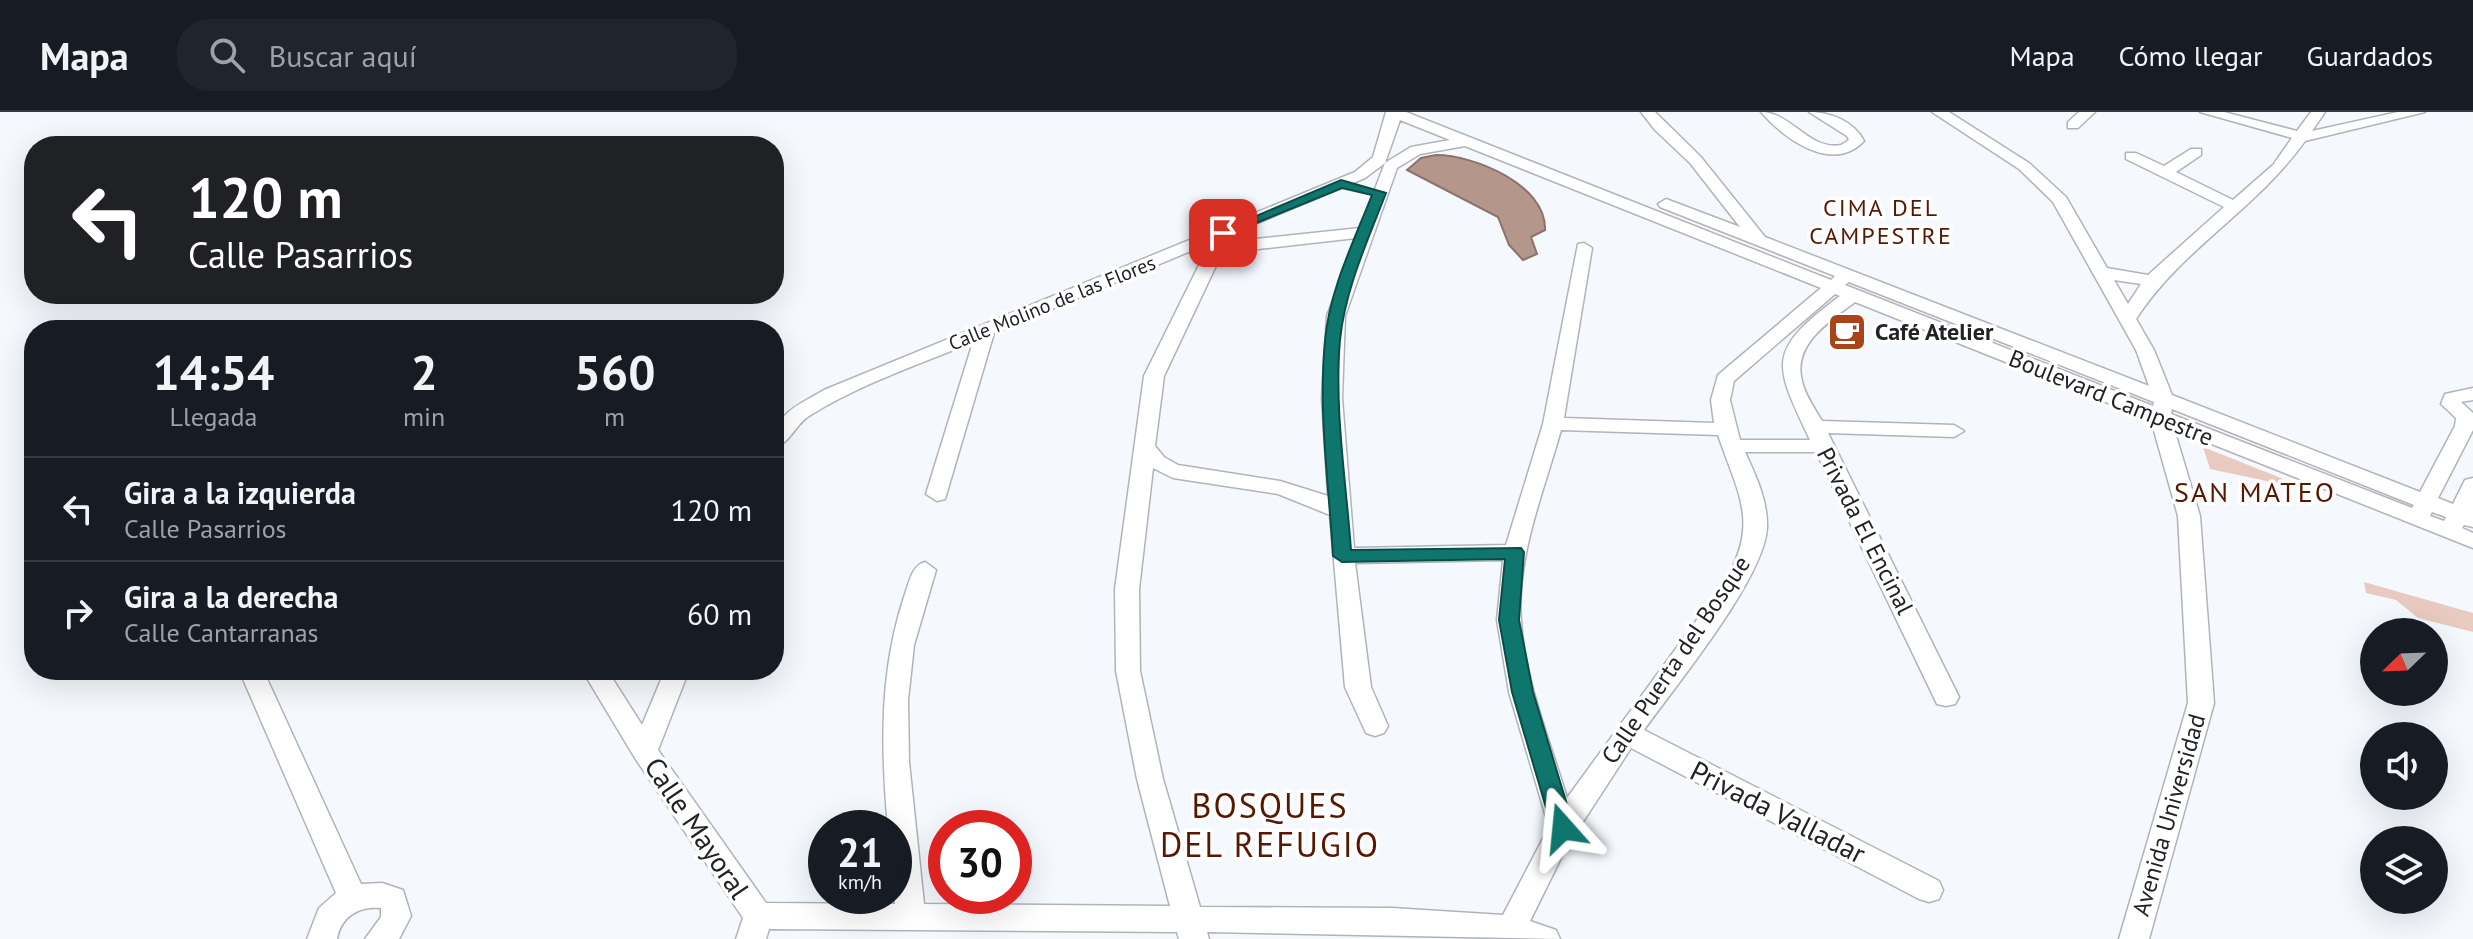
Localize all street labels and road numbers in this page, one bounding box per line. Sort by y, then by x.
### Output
street label: Calle Molino de las Flores [945,250,1159,356]
street label: Boulevard Campestre [2004,342,2218,453]
street label: Privada El Encinal [1810,442,1921,620]
street label: Calle Puerta del Bosque [1594,550,1757,770]
street label: Avenida Universidad [2125,710,2212,919]
street label: Calle Mayoral [637,750,758,906]
street label: Privada Valladar [1684,752,1872,872]

